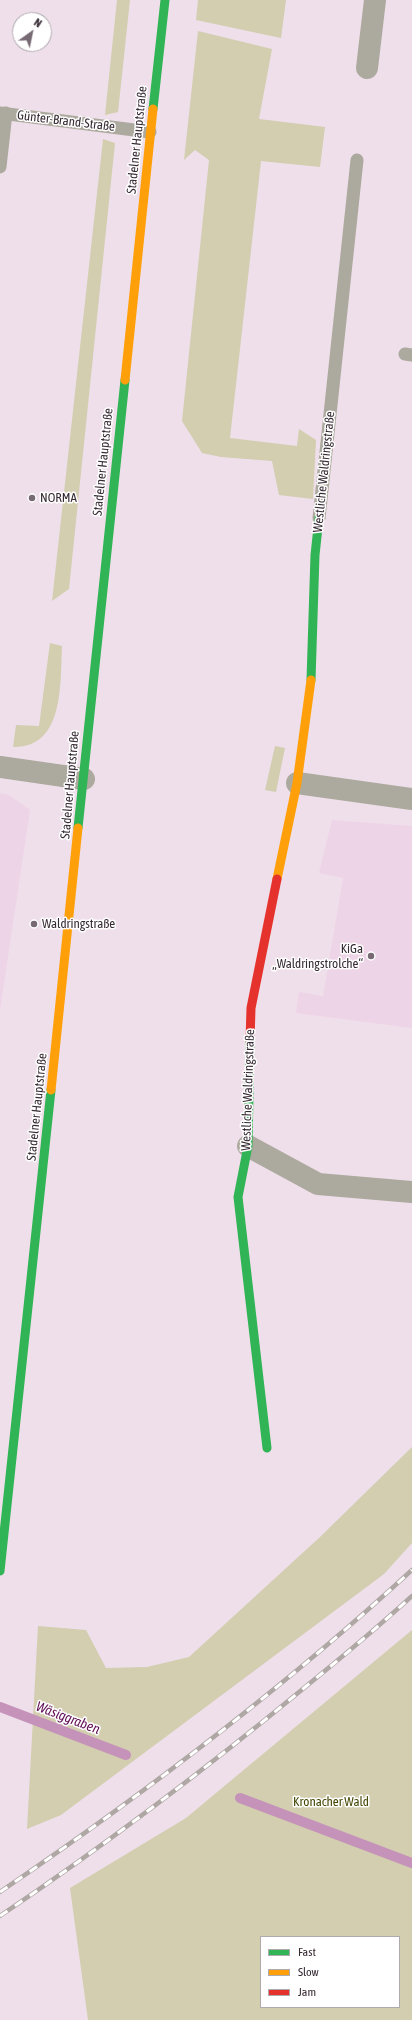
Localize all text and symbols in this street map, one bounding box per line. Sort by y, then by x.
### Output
north arrow [12,12,52,52]
text: N [32,16,44,30]
street label: Stadelner Hauptstraße [124,85,150,195]
street label: Günter-Brand-Straße [16,107,116,135]
street label: Stadelner Hauptstraße [90,407,116,517]
street label: Westliche Waldringstraße [310,411,338,533]
place label: NORMA [40,490,77,506]
marker: NORMA [27,493,37,503]
street label: Stadelner Hauptstraße [58,730,82,840]
place label: Waldringstraße [42,916,115,932]
marker: Waldringstraße [29,919,39,929]
place label: KiGa „Waldringstrolche“ [272,941,363,972]
marker: KiGa „Waldringstrolche“ [366,951,376,961]
street label: Westliche Waldringstraße [238,1029,258,1151]
street label: Stadelner Hauptstraße [24,1052,50,1162]
water label: Wäsiggraben [34,1698,102,1738]
park label: Kronacher Wald [293,1794,369,1810]
legend [260,1936,400,2008]
text: Fast [298,1945,316,1959]
text: Slow [298,1965,319,1979]
text: Jam [298,1985,316,1999]

